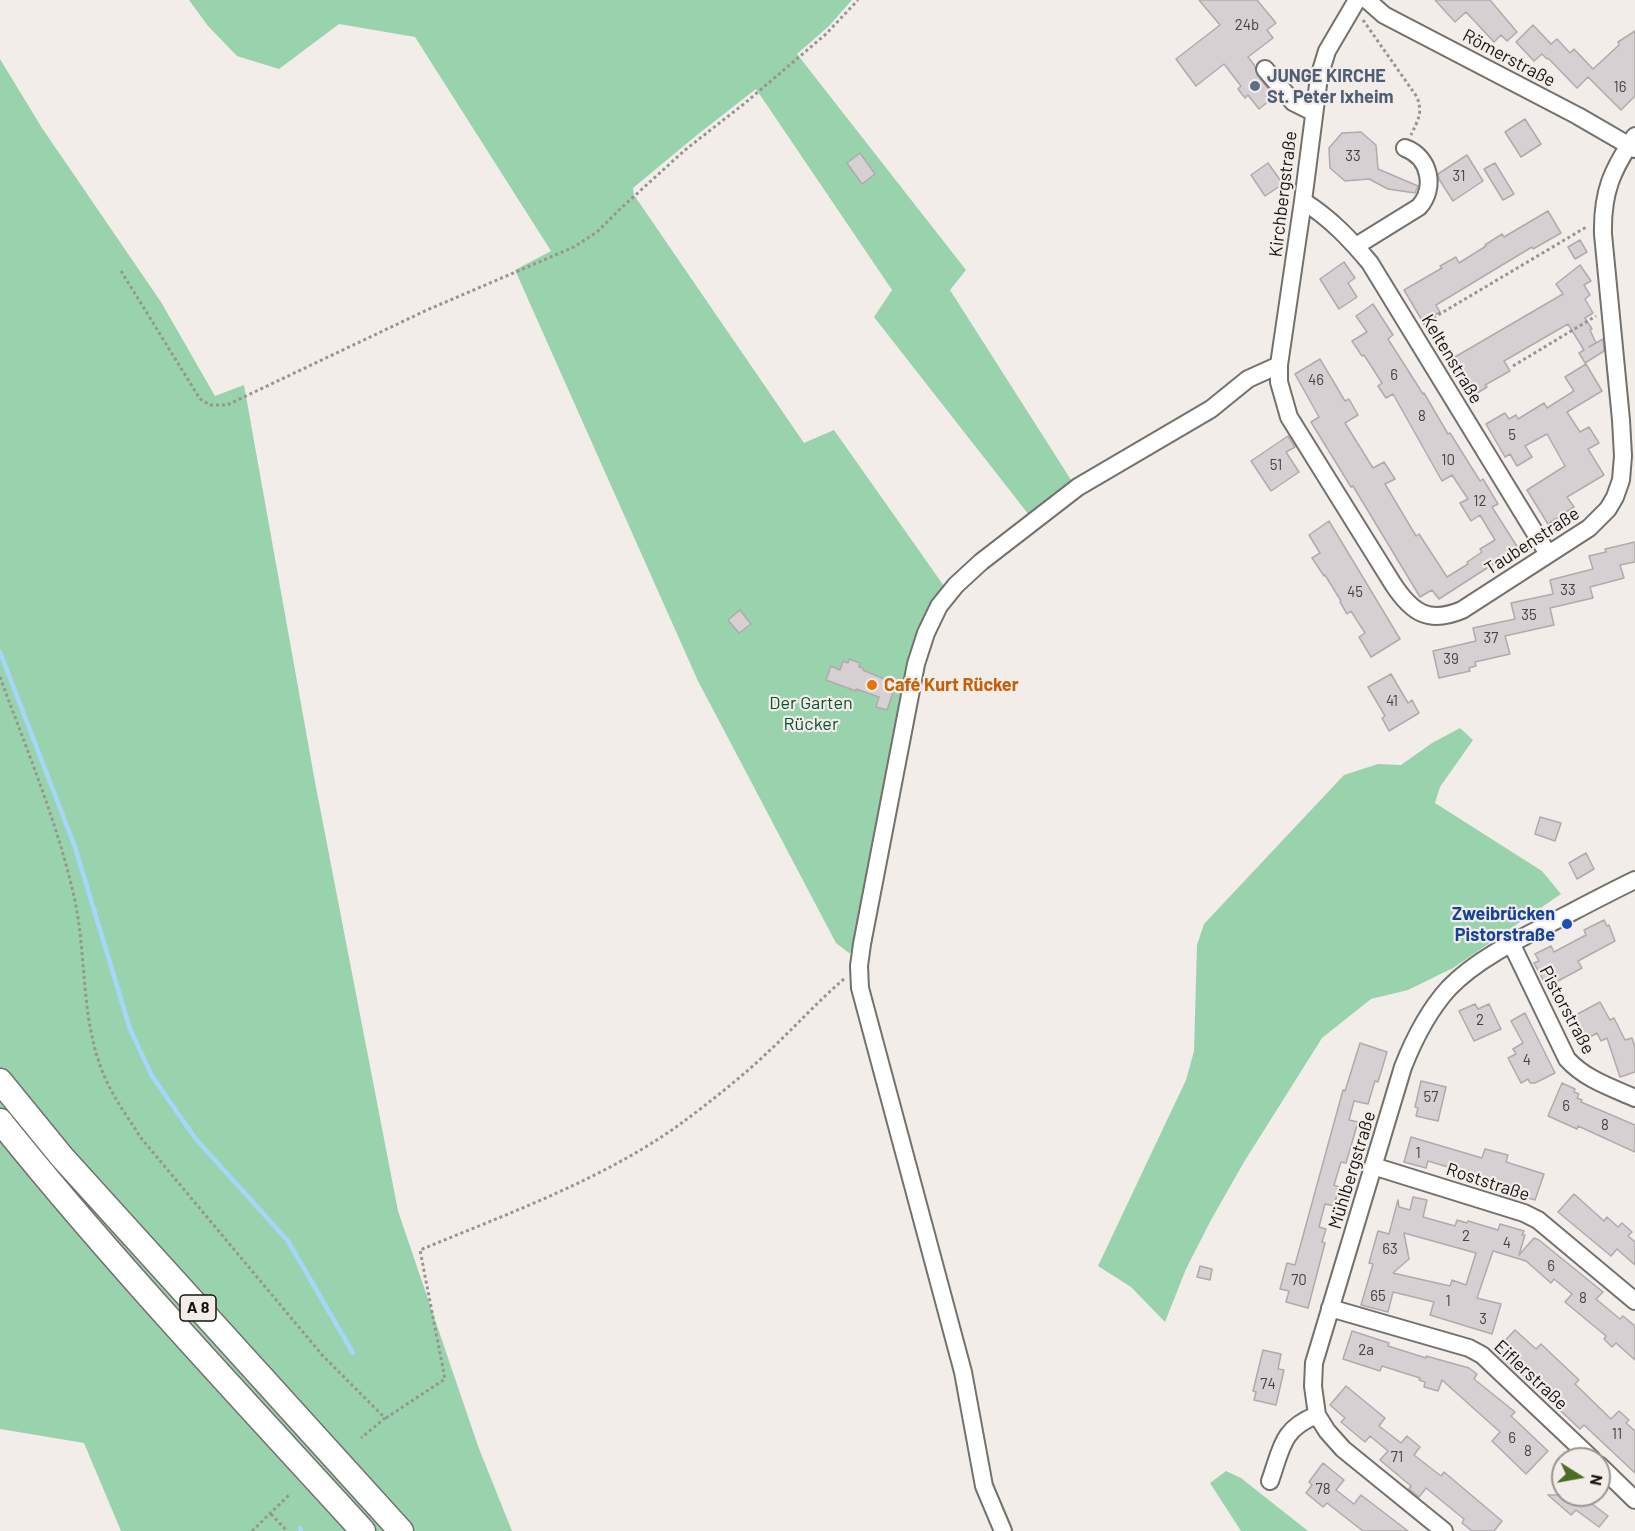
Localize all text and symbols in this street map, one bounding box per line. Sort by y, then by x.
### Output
house number: 24b [1235,16,1259,34]
street label: Römerstraße [1459,25,1559,91]
place label: JUNGE KIRCHE St. Peter Ixheim [1267,65,1394,107]
house number: 16 [1614,78,1626,96]
marker: JUNGE KIRCHE St. Peter Ixheim [1248,79,1262,93]
street label: Kirchbergstraße [1265,130,1301,258]
house number: 33 [1345,147,1361,165]
house number: 31 [1453,167,1465,185]
street label: Keltenstraße [1417,310,1487,408]
house number: 6 [1390,366,1398,384]
house number: 46 [1308,371,1324,389]
house number: 8 [1418,407,1426,425]
house number: 5 [1508,426,1516,444]
house number: 10 [1441,451,1455,469]
house number: 51 [1270,456,1282,474]
house number: 12 [1473,492,1487,510]
street label: Taubenstraße [1481,502,1583,580]
house number: 33 [1560,581,1576,599]
house number: 45 [1347,583,1363,601]
house number: 35 [1521,606,1537,624]
house number: 37 [1484,629,1498,647]
house number: 39 [1443,650,1459,668]
place label: Café Kurt Rücker [884,674,1019,696]
marker: Café Kurt Rücker [865,678,879,692]
park label: Der Garten Rücker [769,692,853,734]
house number: 41 [1386,692,1398,710]
place label: Zweibrücken Pistorstraße [1452,903,1555,946]
marker: Zweibrücken Pistorstraße [1560,917,1574,931]
street label: Pistorstraße [1535,962,1599,1058]
house number: 2 [1476,1011,1484,1029]
house number: 4 [1523,1051,1531,1069]
house number: 57 [1424,1088,1438,1106]
house number: 6 [1562,1097,1570,1115]
street label: Mühlbergstraße [1324,1108,1380,1232]
house number: 8 [1601,1116,1609,1134]
house number: 1 [1415,1144,1421,1162]
street label: Roststraße [1444,1158,1532,1206]
house number: 2 [1462,1227,1470,1245]
house number: 4 [1503,1234,1511,1252]
house number: 63 [1382,1240,1398,1258]
house number: 6 [1547,1257,1555,1275]
house number: 70 [1291,1271,1307,1289]
house number: 65 [1370,1287,1386,1305]
house number: 8 [1579,1289,1587,1307]
house number: 1 [1445,1292,1451,1310]
road number: A 8 [180,1295,216,1321]
house number: 3 [1479,1310,1487,1328]
street label: Eiflerstraße [1490,1336,1572,1414]
house number: 2a [1358,1341,1374,1359]
house number: 74 [1260,1375,1276,1393]
house number: 11 [1612,1425,1622,1443]
house number: 6 [1508,1429,1516,1447]
house number: 8 [1524,1442,1532,1460]
north arrow [1551,1447,1611,1507]
house number: 71 [1391,1448,1403,1466]
text: N [1587,1473,1608,1487]
house number: 78 [1316,1480,1330,1498]

